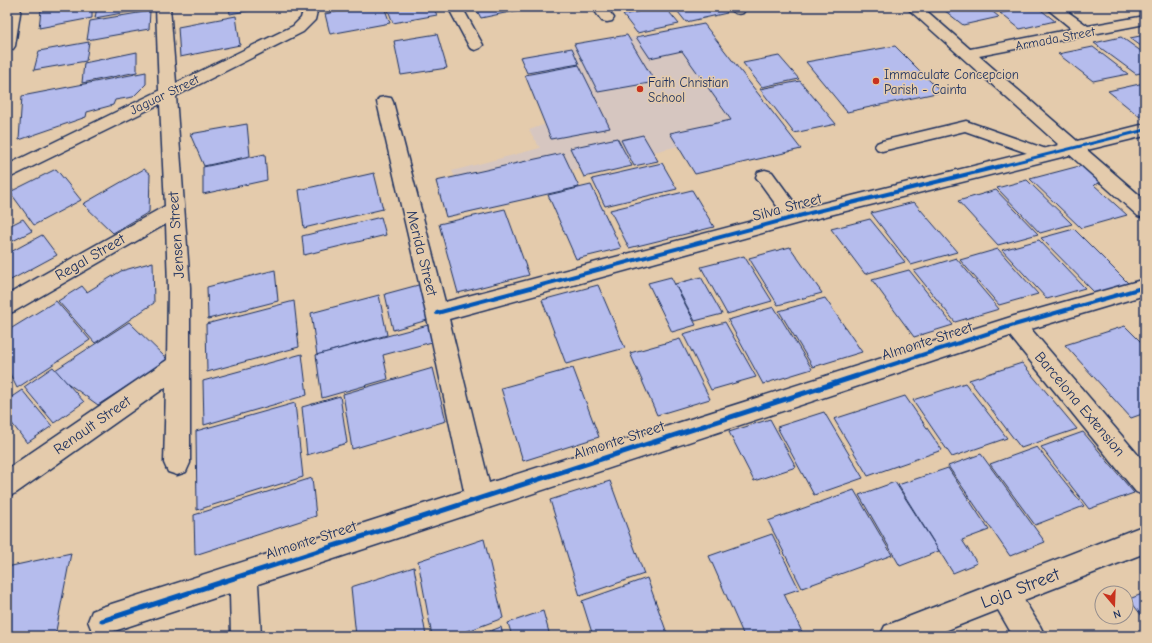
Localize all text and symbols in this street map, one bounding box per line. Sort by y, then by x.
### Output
street label: Armada Street [1014,23,1097,54]
place label: Immaculate Concepcion Parish - Cainta [884,67,1019,97]
street label: Jaguar Street [127,71,202,118]
place label: Faith Christian School [648,75,728,105]
marker: Immaculate Concepcion Parish - Cainta [871,76,881,86]
marker: Faith Christian School [635,84,645,94]
street label: Silva Street [750,189,824,225]
street label: Jensen Street [164,190,188,279]
street label: Merida Street [403,208,442,298]
street label: Regal Street [52,229,129,284]
street label: Almonte Street [879,318,975,364]
street label: Barcelona Extension [1031,348,1129,460]
street label: Renault Street [50,391,135,458]
street label: Almonte Street [571,417,667,463]
street label: Almonte Street [263,517,359,563]
street label: Loja Street [978,564,1063,613]
north arrow [1094,585,1134,625]
text: N [1112,607,1123,621]

